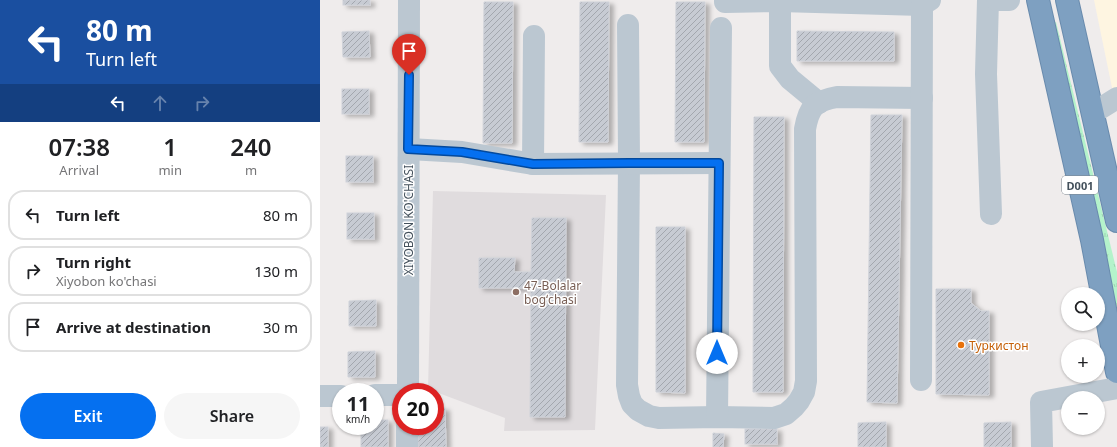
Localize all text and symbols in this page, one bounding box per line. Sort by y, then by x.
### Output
text: 80 m [86,11,153,49]
icon: left [20,16,72,68]
pin [392,34,426,75]
icon: arrive [398,40,420,62]
text: Turn left [86,47,157,71]
icon: left [107,92,129,114]
icon: ahead [149,92,171,114]
icon: right [191,92,213,114]
text: 07:38 [48,130,110,163]
text: 1 [163,130,177,163]
text: 240 [230,130,272,163]
text: Arrival [59,161,99,179]
text: min [158,161,182,179]
text: m [245,161,257,179]
street label: XIYOBON KO'CHASI [400,165,417,275]
road number: D001 [1062,176,1098,194]
icon: left [22,204,44,226]
text: Turn left [56,205,120,225]
text: 80 m [263,205,298,225]
text: Turn right [56,252,131,272]
icon: right [22,260,44,282]
text: 130 m [254,261,298,281]
text: Xiyobon ko'chasi [56,272,157,290]
place label: 47-Bolalar bogʻchasi [524,277,581,308]
marker: 47-Bolalar bogʻchasi [511,287,521,297]
map controls [1061,287,1105,435]
button: search [1061,287,1105,331]
icon: arrive [22,316,44,338]
text: Arrive at destination [56,317,211,337]
text: 30 m [263,317,298,337]
position arrow [696,332,738,374]
place label: Туркистон [969,337,1029,354]
button: + [1061,339,1105,383]
marker: Туркистон [956,340,966,350]
speed limit sign: 20 [392,383,444,435]
text: 11 [347,390,369,417]
button: − [1061,391,1105,435]
button: Exit [20,393,156,439]
button: Share [164,393,300,439]
text: km/h [346,412,370,426]

